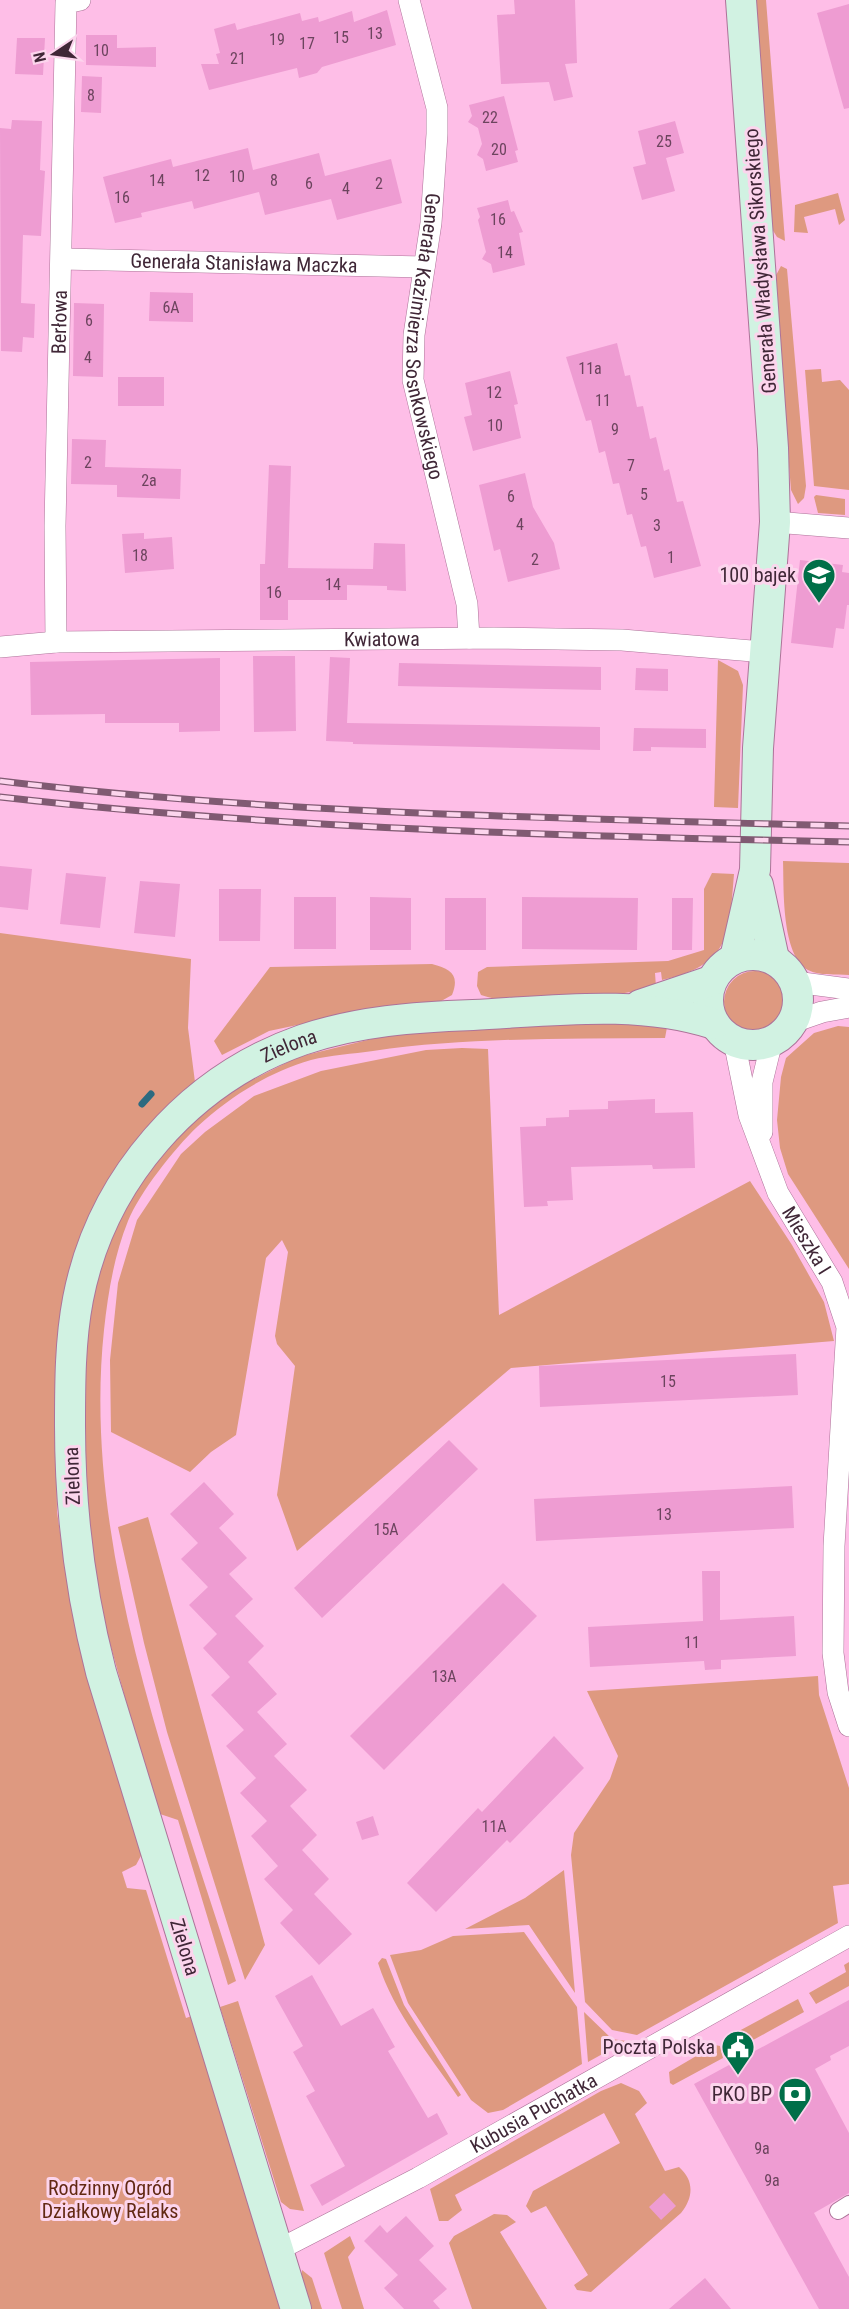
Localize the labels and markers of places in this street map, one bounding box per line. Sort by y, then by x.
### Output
school or university icon: 100 bajek [801,557,837,604]
place label: 100 bajek [719,563,796,587]
public building icon: Poczta Polska [720,2029,756,2076]
place label: Poczta Polska [603,2035,715,2059]
bank icon: PKO BP [777,2076,813,2123]
place label: PKO BP [712,2082,772,2106]

